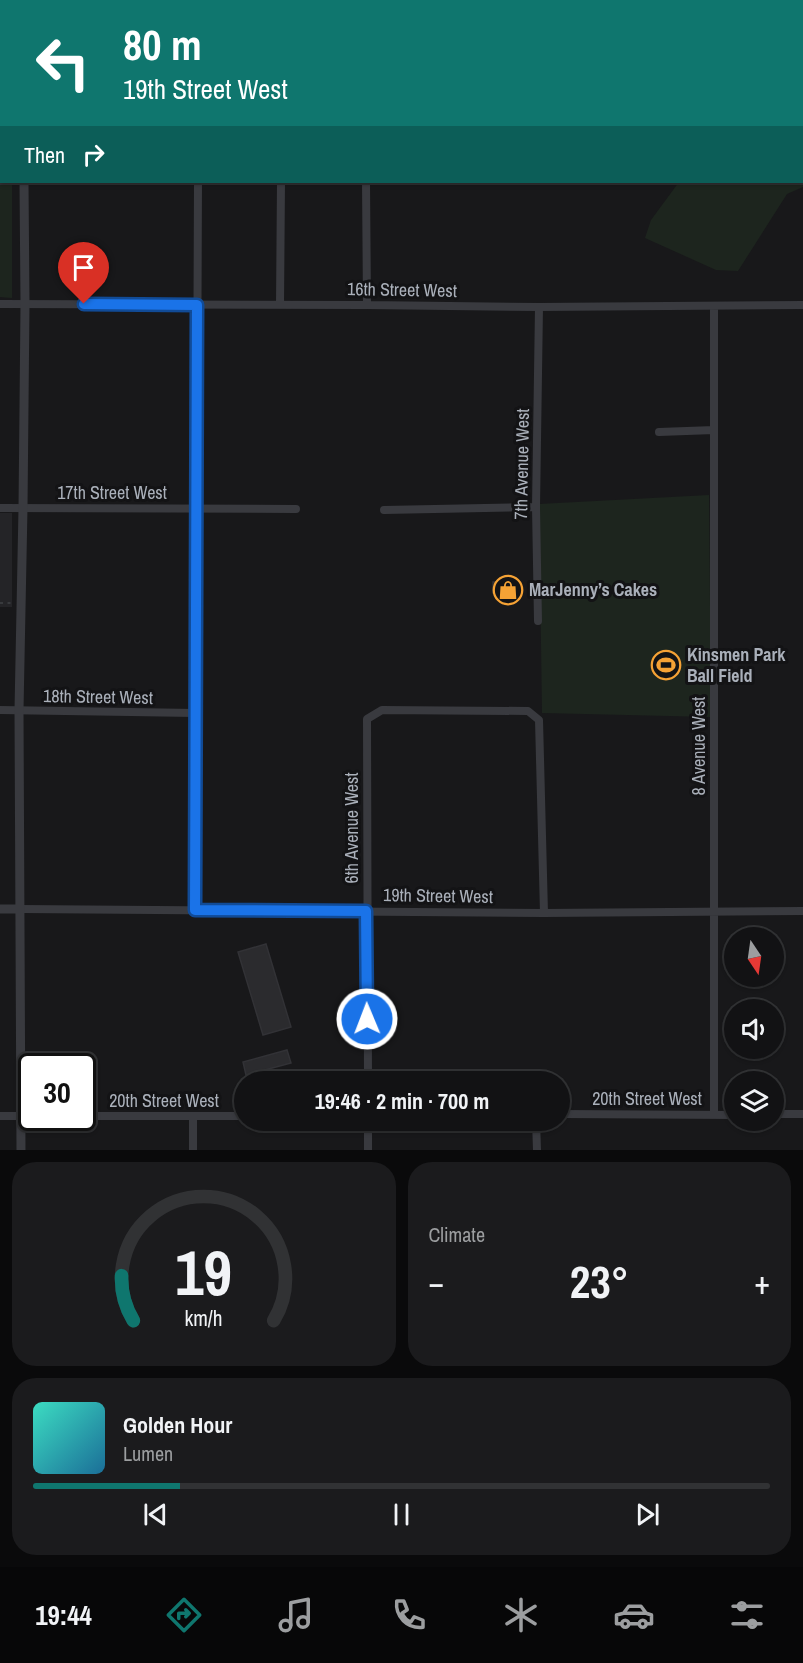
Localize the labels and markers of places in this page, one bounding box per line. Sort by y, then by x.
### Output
pin [58,242,109,304]
shop icon: MarJenny’s Cakes [492,574,524,606]
place label: MarJenny’s Cakes [529,577,657,602]
place label: Kinsmen Park Ball Field [687,642,786,688]
sports icon: Kinsmen Park Ball Field [650,649,682,681]

